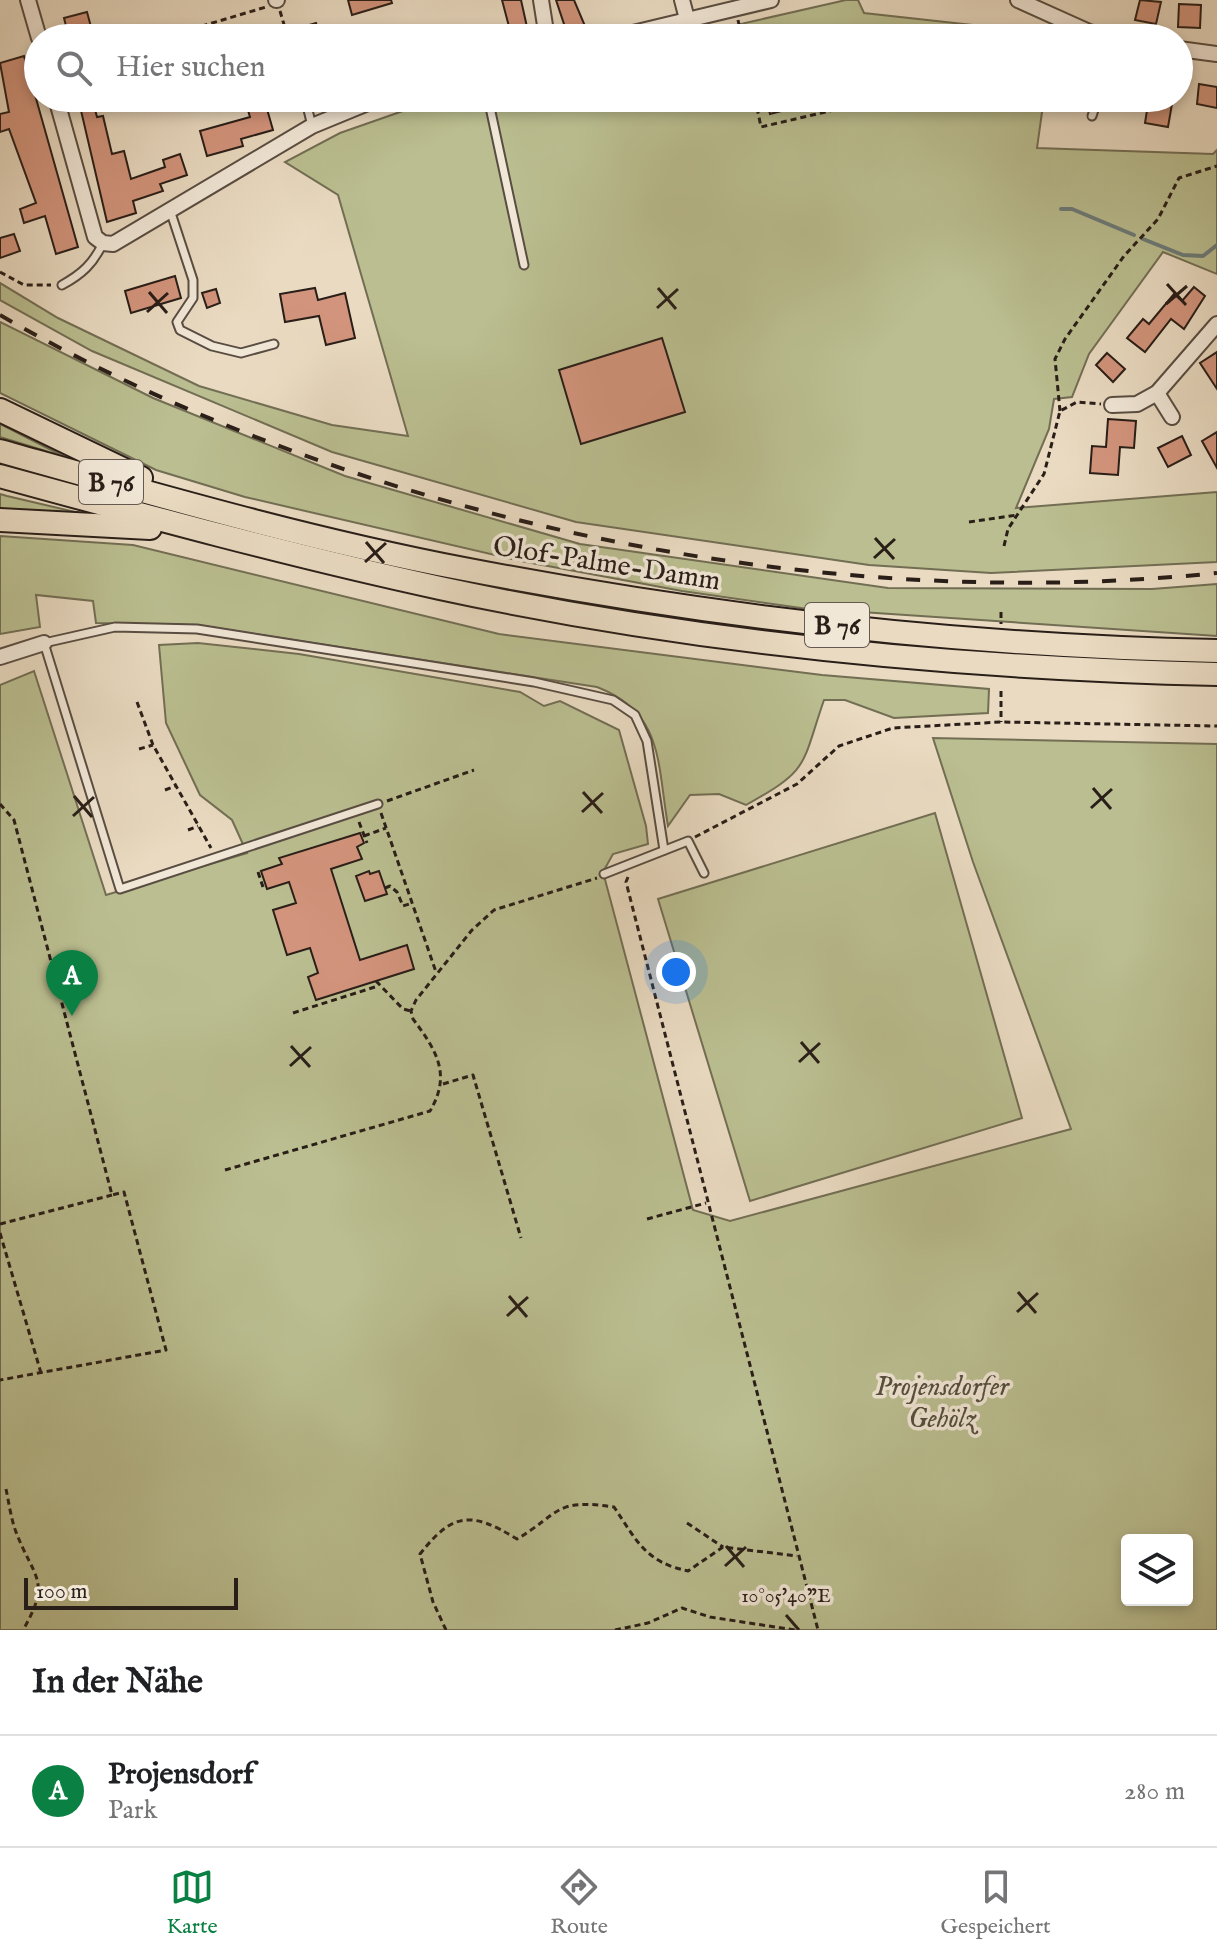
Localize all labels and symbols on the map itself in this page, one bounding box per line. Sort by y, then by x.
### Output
road number: B 76 [79,460,143,504]
street label: Olof-Palme-Damm [490,529,723,600]
road number: B 76 [805,603,869,647]
pin: A [46,950,98,1016]
your location [656,952,696,992]
park label: Projensdorfer Gehölz [875,1370,1010,1437]
scale bar [24,1574,238,1610]
text: 10°05'40"E [741,1584,831,1609]

